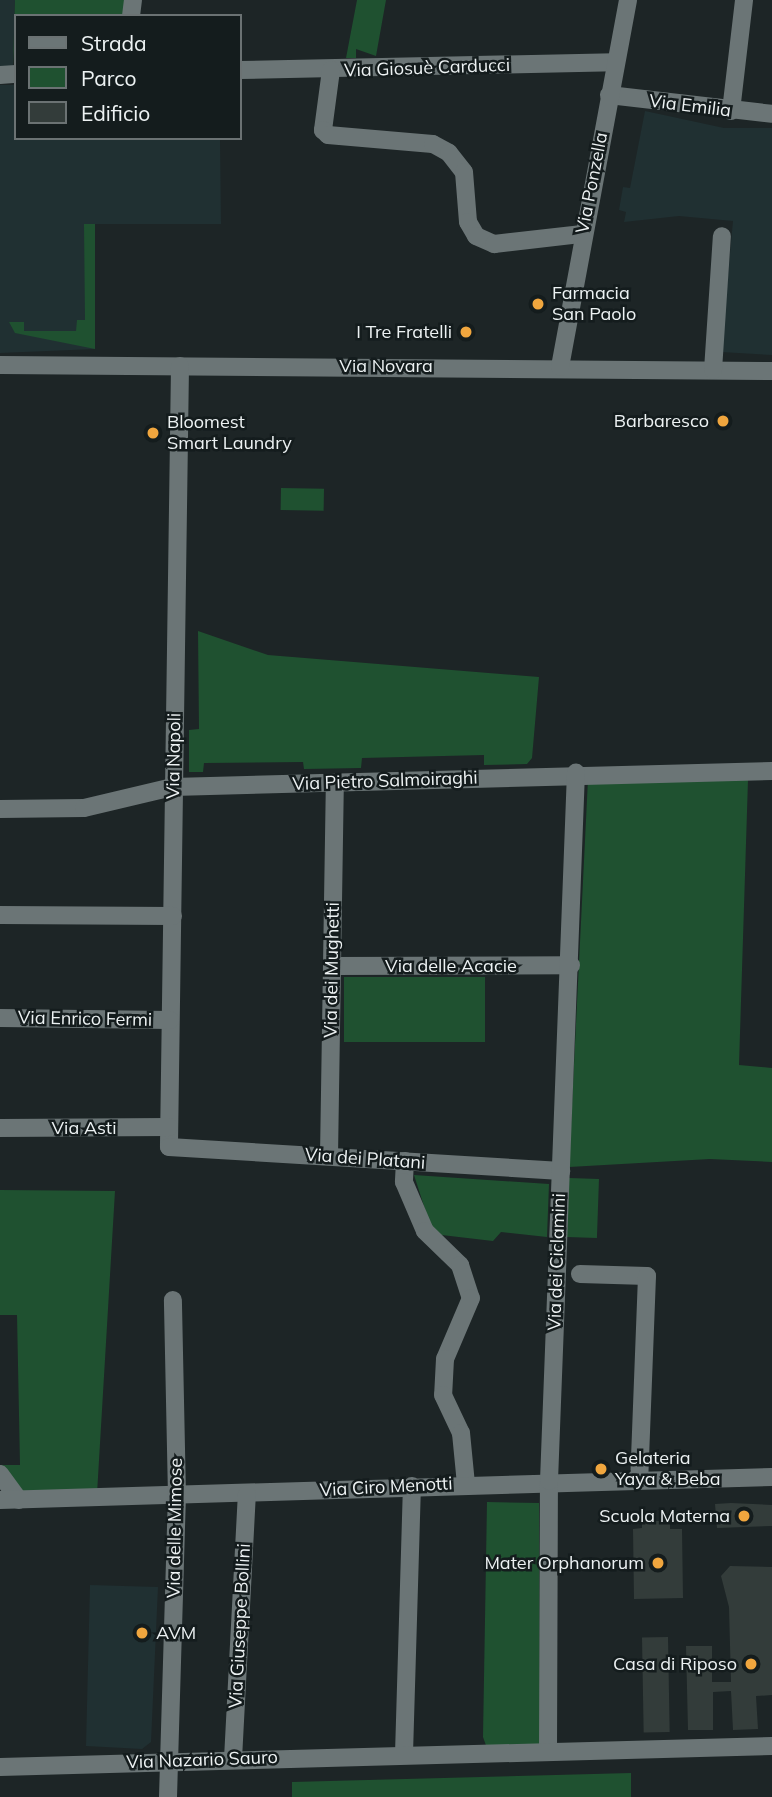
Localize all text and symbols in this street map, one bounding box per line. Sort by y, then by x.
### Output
legend [14,14,242,140]
text: Strada [81,30,147,56]
street label: Via Giosuè Carducci [344,54,510,82]
text: Parco [81,65,136,91]
street label: Via Emilia [648,90,732,122]
text: Edificio [81,100,150,126]
street label: Via Ponzella [572,130,612,236]
place label: Farmacia San Paolo [552,283,636,326]
marker: Farmacia San Paolo [530,296,546,312]
place label: I Tre Fratelli [356,321,452,343]
marker: I Tre Fratelli [458,324,474,340]
street label: Via Novara [339,355,433,377]
place label: Barbaresco [614,410,709,432]
place label: Bloomest Smart Laundry [167,412,292,454]
marker: Barbaresco [715,413,731,429]
marker: Bloomest Smart Laundry [145,425,161,441]
street label: Via Napoli [162,713,186,799]
street label: Via Pietro Salmoiraghi [292,767,478,795]
street label: Via dei Mughetti [320,902,344,1038]
street label: Via delle Acacie [385,955,517,977]
street label: Via Enrico Fermi [18,1007,152,1031]
street label: Via Asti [52,1117,116,1139]
street label: Via dei Platani [304,1144,426,1174]
street label: Via dei Ciclamini [544,1193,570,1331]
place label: Gelateria Yaya & Beba [615,1448,721,1490]
street label: Via delle Mimose [163,1458,187,1598]
marker: Gelateria Yaya & Beba [593,1461,609,1477]
street label: Via Ciro Menotti [319,1473,453,1501]
place label: Scuola Materna [599,1505,730,1527]
marker: Scuola Materna [736,1508,752,1524]
street label: Via Giuseppe Bollini [225,1543,255,1709]
place label: Mater Orphanorum [484,1552,644,1574]
marker: Mater Orphanorum [650,1555,666,1571]
place label: AVM [156,1622,196,1644]
marker: AVM [134,1625,150,1641]
place label: Casa di Riposo [613,1653,737,1675]
marker: Casa di Riposo [743,1656,759,1672]
street label: Via Nazario Sauro [126,1747,278,1773]

